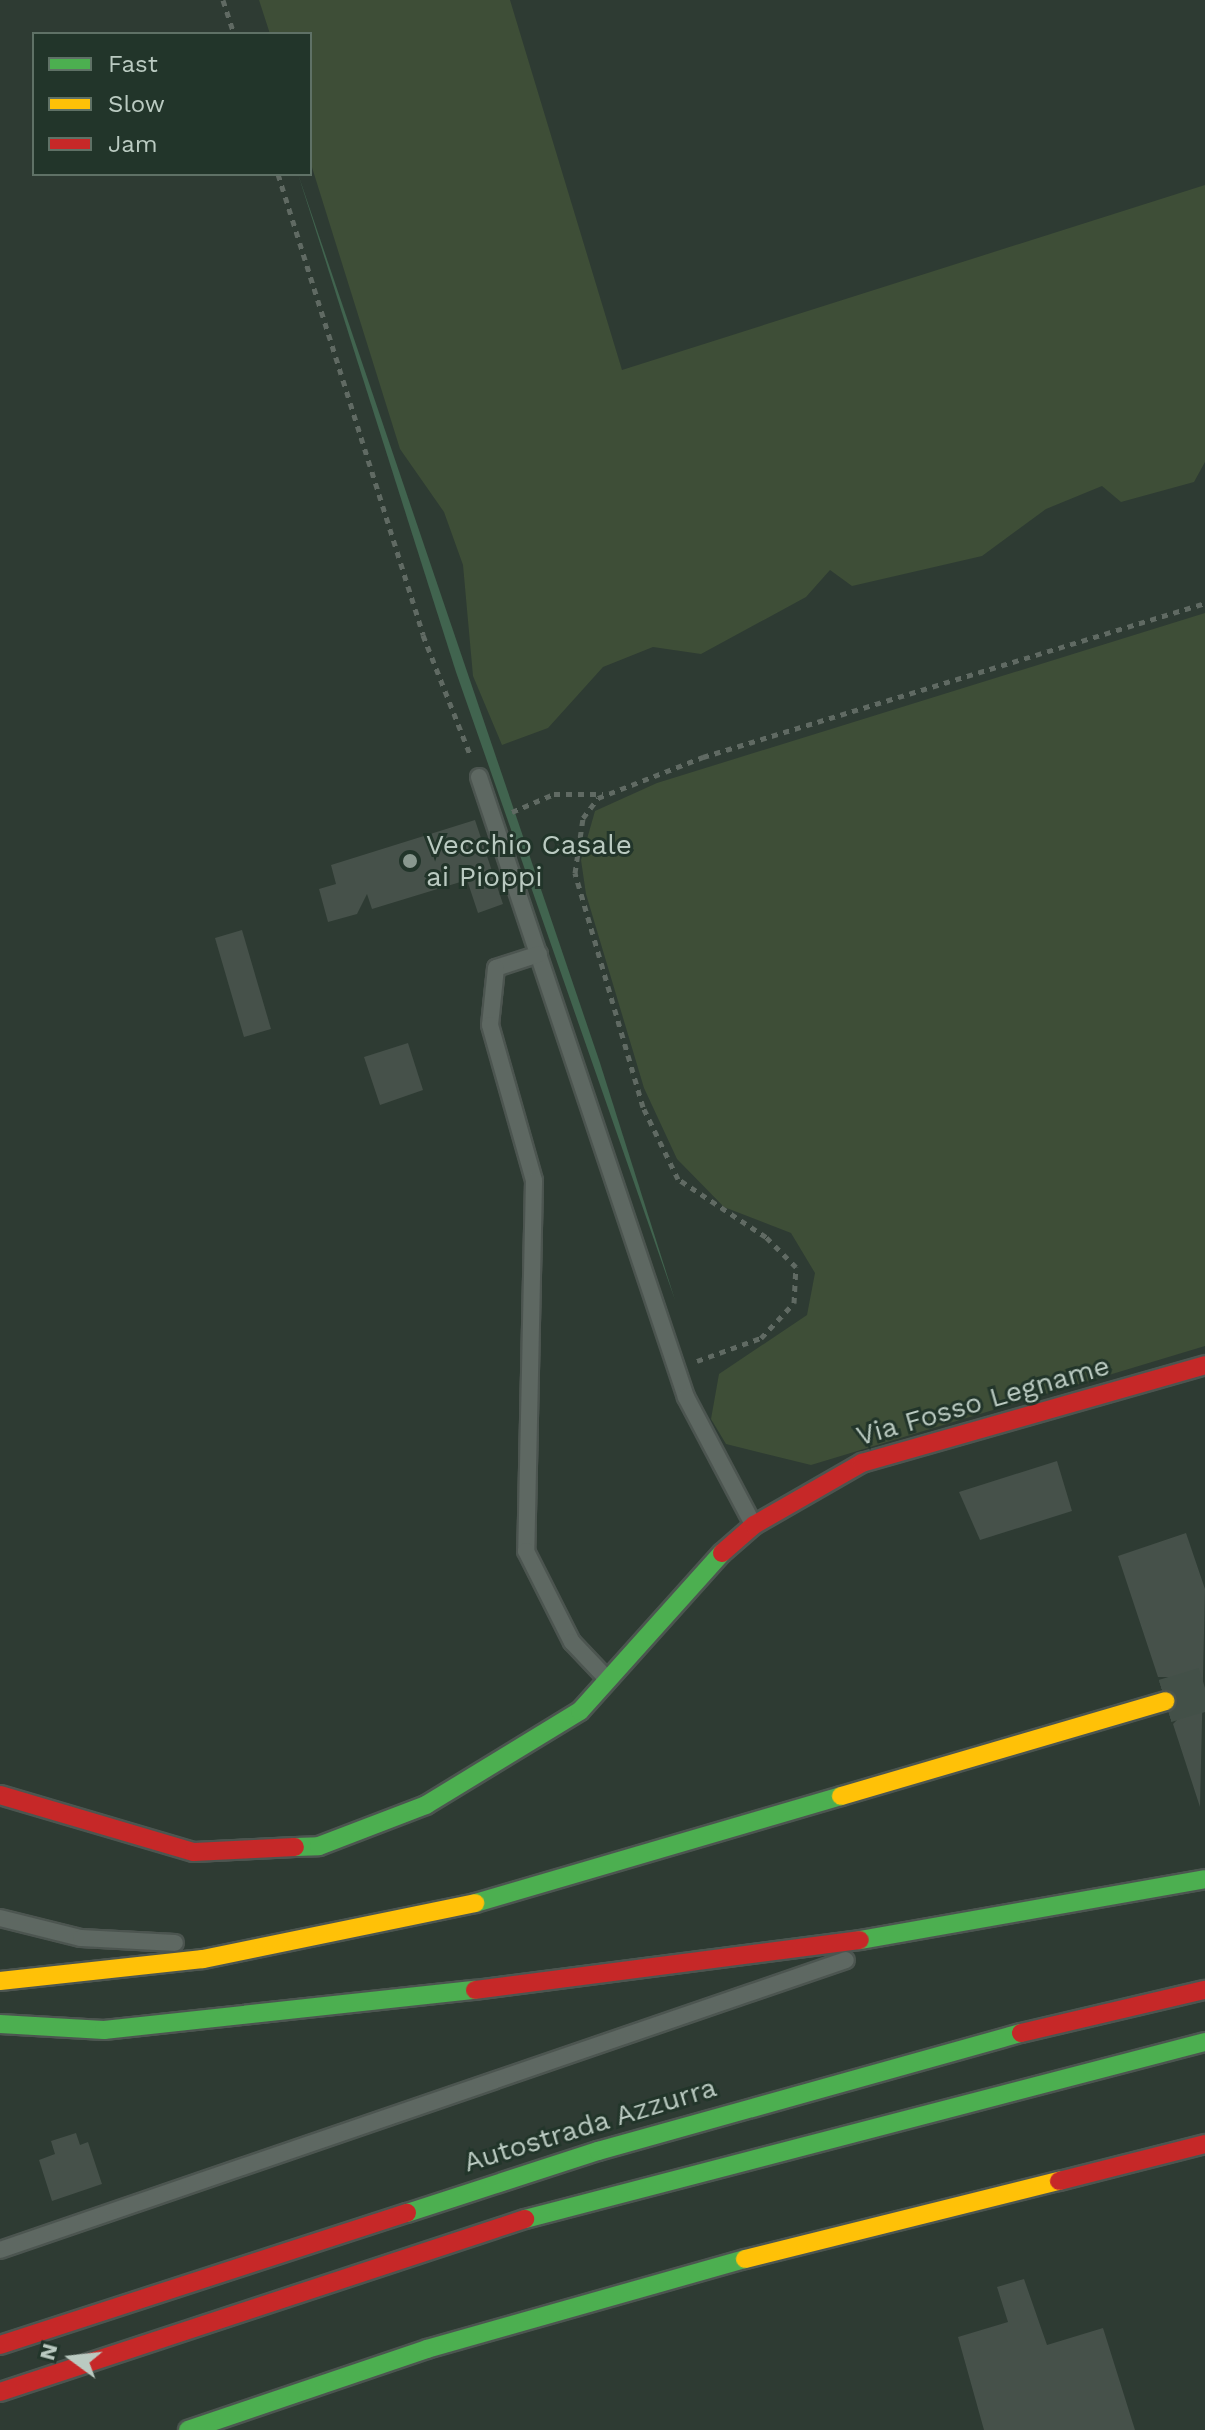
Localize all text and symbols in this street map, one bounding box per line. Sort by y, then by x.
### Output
legend [32,32,312,176]
text: Fast [108,50,158,78]
text: Slow [108,90,165,118]
text: Jam [108,130,158,158]
place label: Vecchio Casale ai Pioppi [426,828,632,894]
marker: Vecchio Casale ai Pioppi [401,852,419,870]
street label: Via Fosso Legname [852,1349,1114,1453]
street label: Autostrada Azzurra [459,2070,721,2180]
north arrow [32,2318,112,2398]
text: N [34,2341,63,2363]

